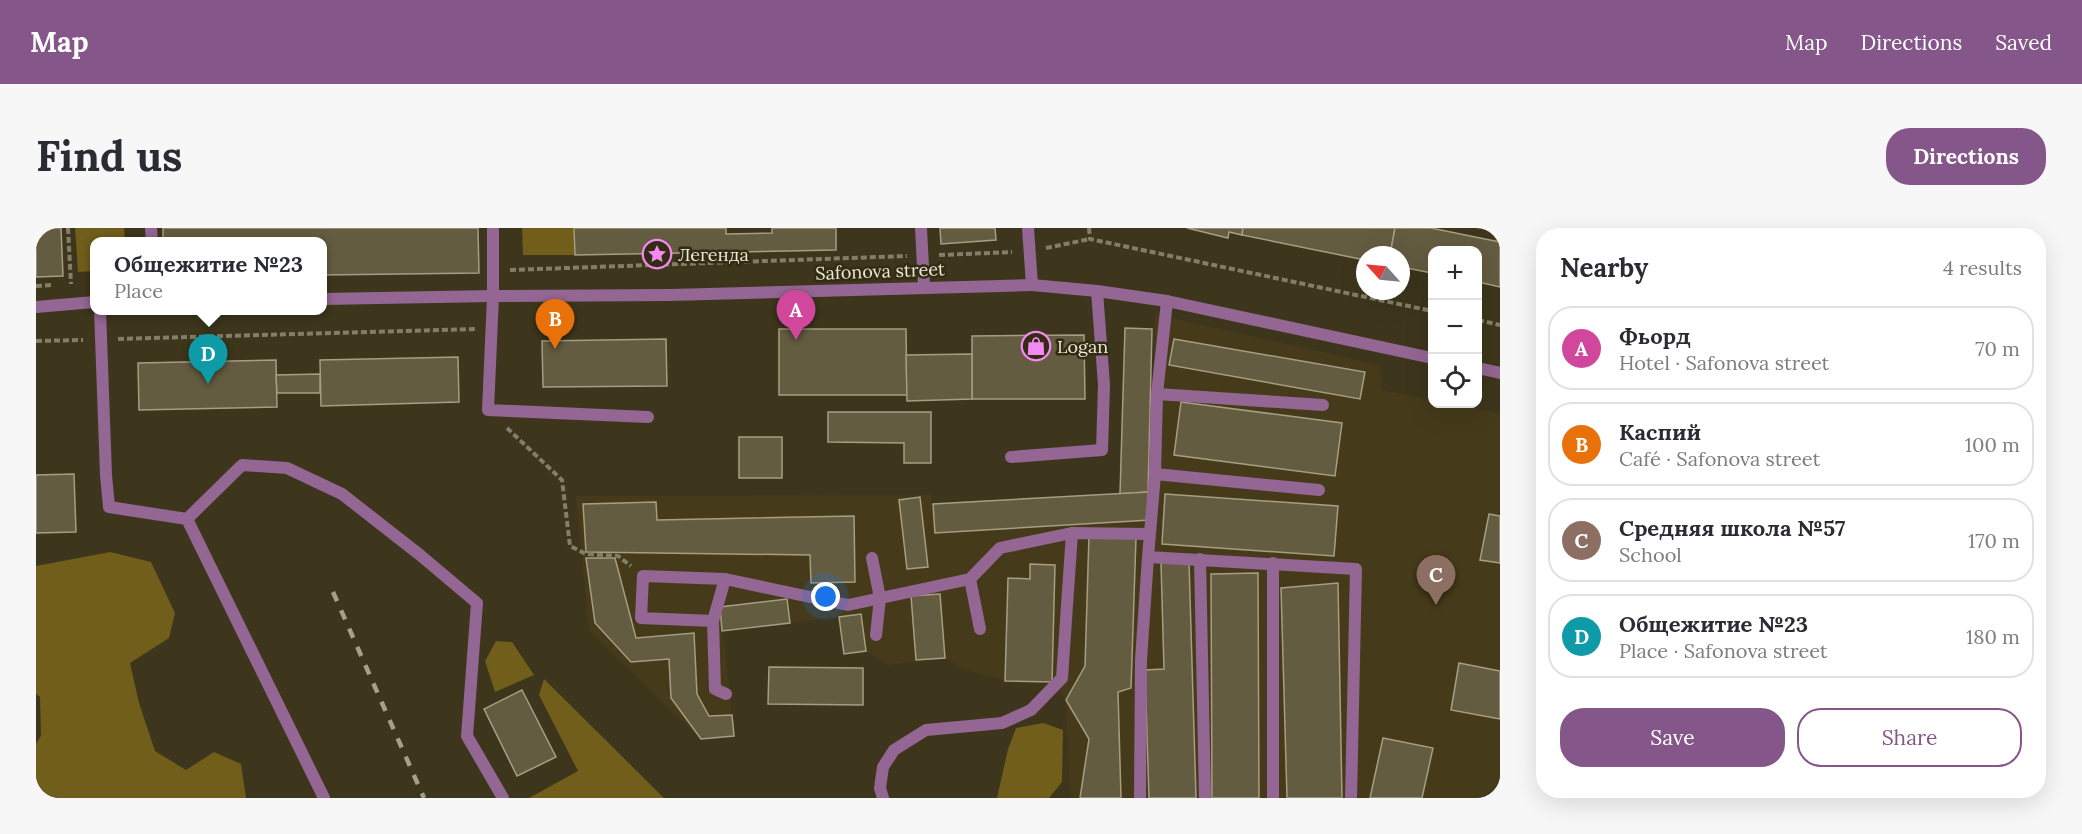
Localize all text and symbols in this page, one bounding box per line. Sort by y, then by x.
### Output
text: Map [30,24,89,60]
text: Map [1785,29,1828,56]
text: Directions [1861,29,1962,56]
text: Saved [1995,29,2052,56]
button: Directions [1886,128,2046,185]
text: Find us [36,129,182,183]
popup [90,237,327,315]
place icon: Легенда [641,238,673,270]
place label: Легенда [678,243,749,266]
north arrow [1356,246,1410,300]
map controls [1428,246,1482,408]
button: + [1428,246,1482,300]
text: Общежитие №23 [114,250,303,278]
text: Nearby [1560,251,1648,284]
text: 4 results [1943,255,2022,280]
street label: Safonova street [815,257,945,285]
text: Place [114,278,163,303]
pin: A [776,291,816,340]
pin: B [536,300,574,349]
button: − [1428,300,1482,354]
text: Фьорд [1619,322,1691,350]
shop icon: Logan [1020,330,1052,362]
pin: D [188,334,228,384]
place label: Logan [1057,335,1108,358]
text: A [1575,336,1588,361]
text: 70 m [1975,336,2020,361]
text: Hotel · Safonova street [1619,350,1829,375]
button: locate [1428,354,1482,408]
text: Каспий [1619,418,1701,446]
text: B [1575,432,1588,457]
text: 100 m [1965,432,2020,457]
text: Café · Safonova street [1619,446,1820,471]
text: Средняя школа №57 [1619,514,1845,542]
text: C [1575,528,1588,553]
text: 170 m [1968,528,2020,553]
text: School [1619,542,1682,567]
pin: C [1416,556,1456,605]
your location [811,582,840,611]
text: Общежитие №23 [1619,610,1808,638]
text: D [1574,624,1589,649]
text: 180 m [1966,624,2020,649]
text: Place · Safonova street [1619,638,1828,663]
button: Save [1560,708,1785,767]
button: Share [1797,708,2022,767]

